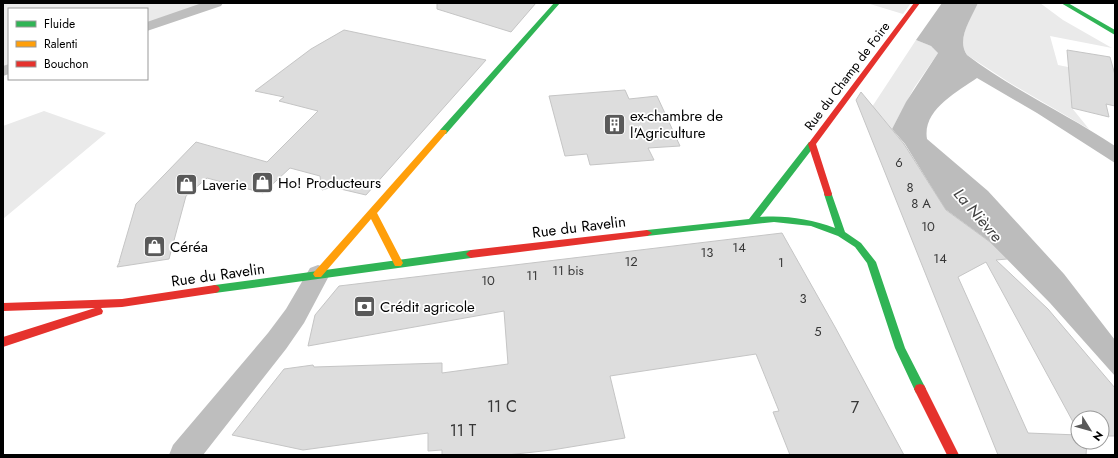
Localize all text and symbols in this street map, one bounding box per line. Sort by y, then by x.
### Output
legend [8,8,148,80]
text: Fluide [44,15,75,33]
street label: Rue du Champ de Foire [800,17,894,134]
text: Ralenti [44,35,78,53]
text: Bouchon [44,55,88,73]
place label: ex-chambre de l'Agriculture [630,105,723,144]
building icon: ex-chambre de l'Agriculture [601,112,627,138]
house number: 6 [895,153,903,172]
shop icon: Ho! Producteurs [249,170,275,196]
shop icon: Laverie [174,172,200,198]
place label: Ho! Producteurs [278,172,381,194]
place label: Laverie [202,174,247,196]
house number: 8 [906,178,914,197]
water label: La Nièvre [948,183,1008,247]
house number: 8 A [911,194,931,213]
street label: Rue du Ravelin [531,210,627,244]
house number: 10 [921,217,935,236]
shop icon: Céréa [141,234,167,260]
place label: Céréa [170,236,208,258]
house number: 14 [732,238,746,257]
house number: 13 [701,243,713,262]
house number: 14 [933,249,947,268]
house number: 12 [624,252,638,271]
house number: 1 [778,253,784,272]
street label: Rue du Ravelin [170,258,266,292]
house number: 11 bis [552,261,584,280]
house number: 11 [526,266,538,285]
house number: 10 [481,271,495,290]
house number: 3 [799,289,807,308]
bank icon: Crédit agricole [352,294,378,320]
place label: Crédit agricole [380,296,475,318]
house number: 5 [814,322,822,341]
house number: 11 C [487,395,517,418]
house number: 7 [851,396,860,419]
north arrow [1070,410,1110,450]
house number: 11 T [450,419,477,442]
text: N [1089,428,1107,444]

